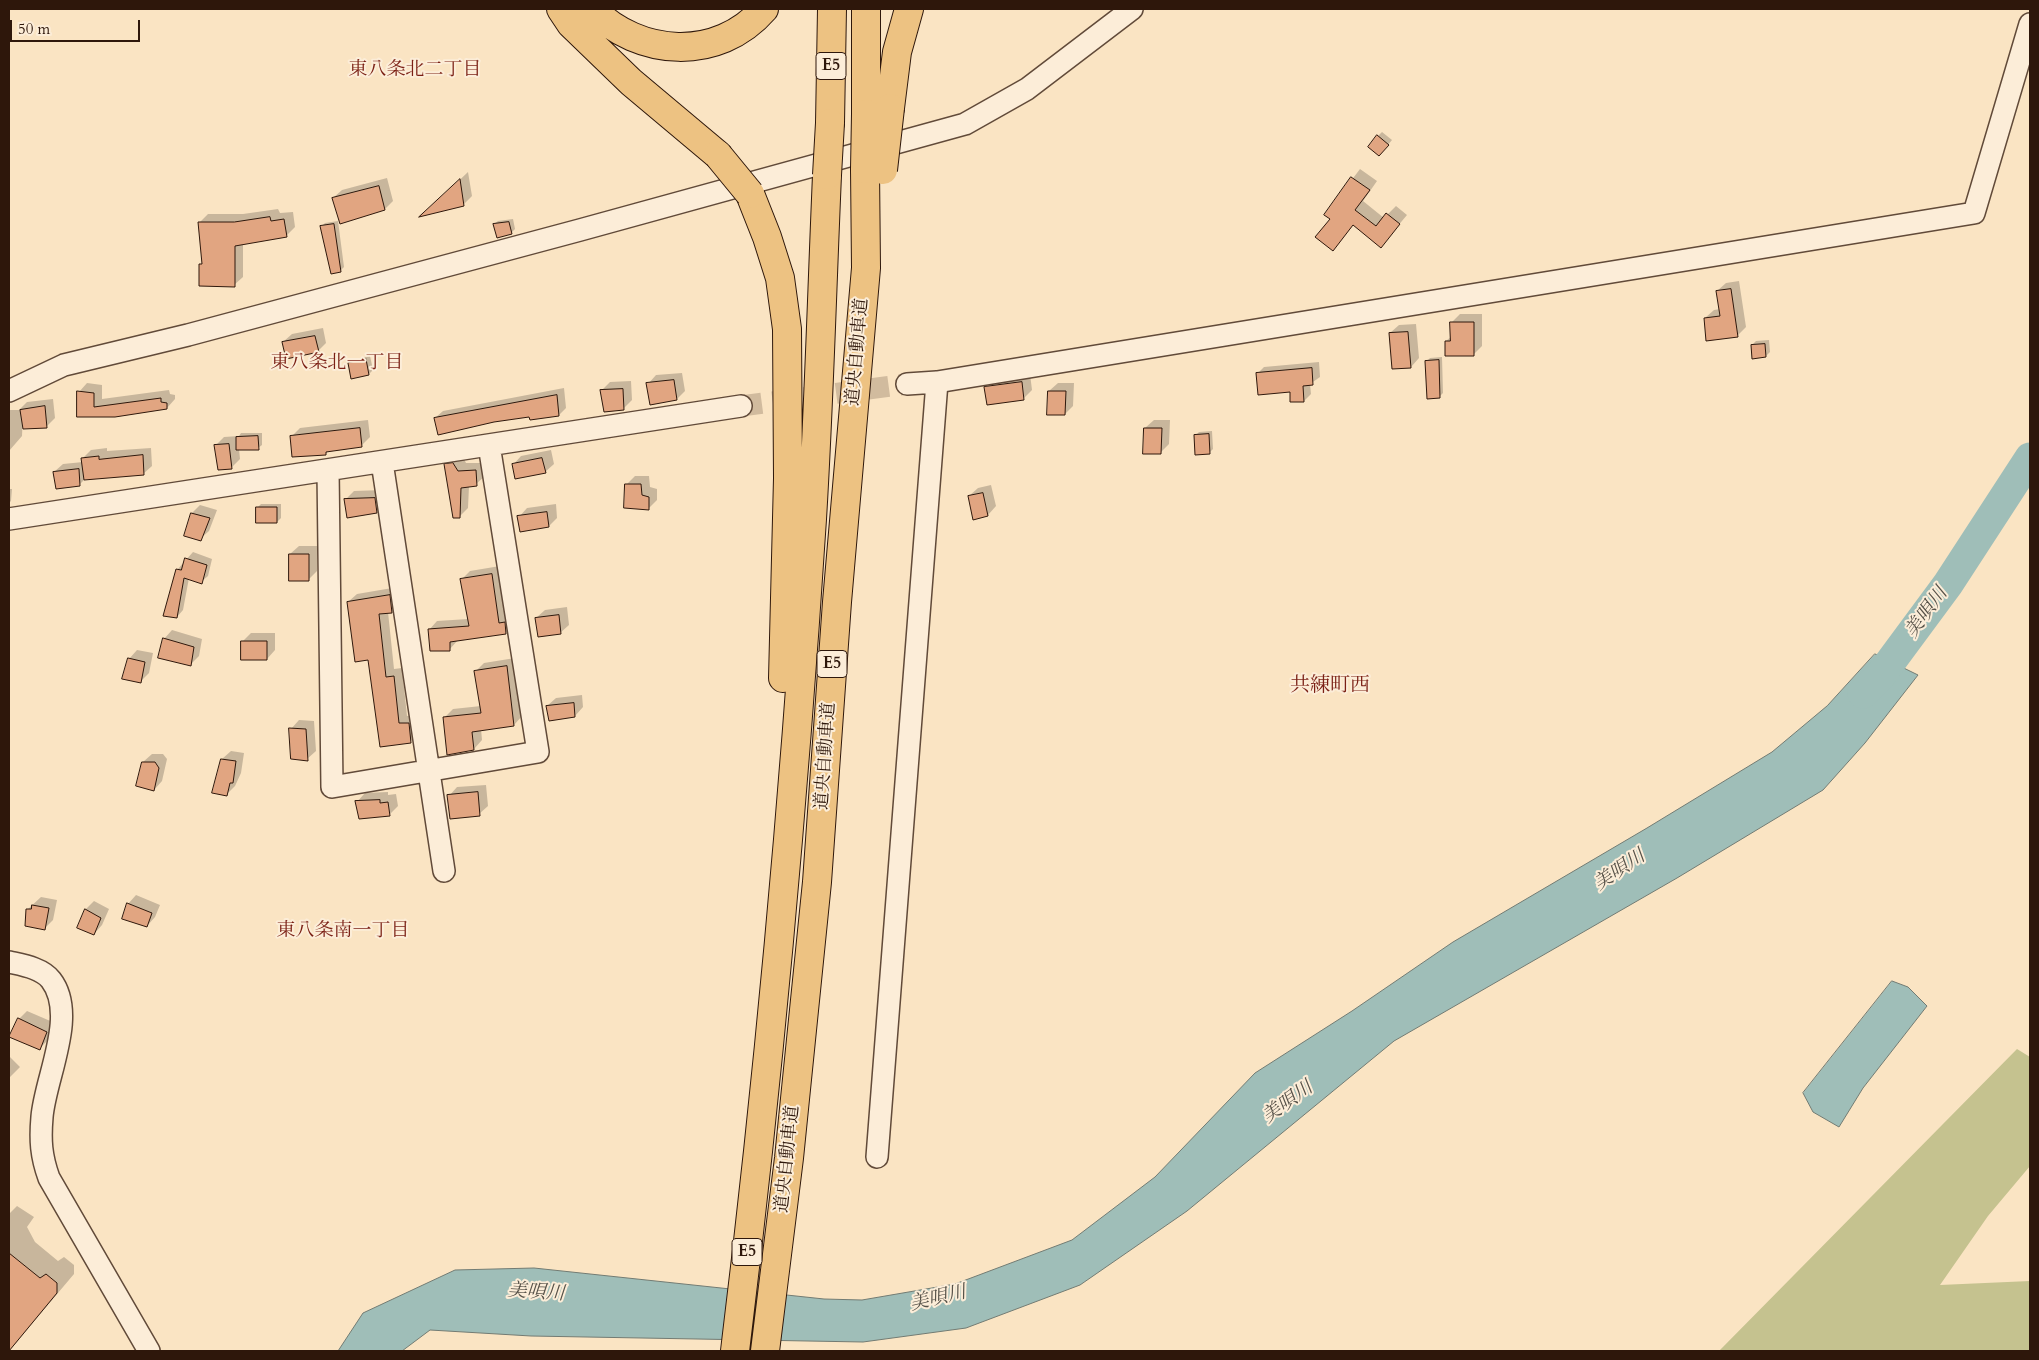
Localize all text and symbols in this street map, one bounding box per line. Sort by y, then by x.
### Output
scale bar [12,10,142,42]
text: 50 m [18,19,50,39]
road number: E5 [816,52,846,80]
district label: 東八条北二丁目 [349,60,481,82]
street label: 道央自動車道 [843,297,873,407]
district label: 東八条北一丁目 [271,353,403,375]
water label: 美唄川 [1901,583,1953,643]
road number: E5 [817,651,847,678]
district label: 共練町西 [1290,674,1370,698]
street label: 道央自動車道 [811,701,841,811]
water label: 美唄川 [1590,846,1650,896]
district label: 東八条南一丁目 [277,921,409,943]
water label: 美唄川 [1258,1077,1318,1129]
street label: 道央自動車道 [772,1104,804,1214]
road number: E5 [732,1238,762,1266]
water label: 美唄川 [507,1280,565,1306]
water label: 美唄川 [908,1281,968,1317]

